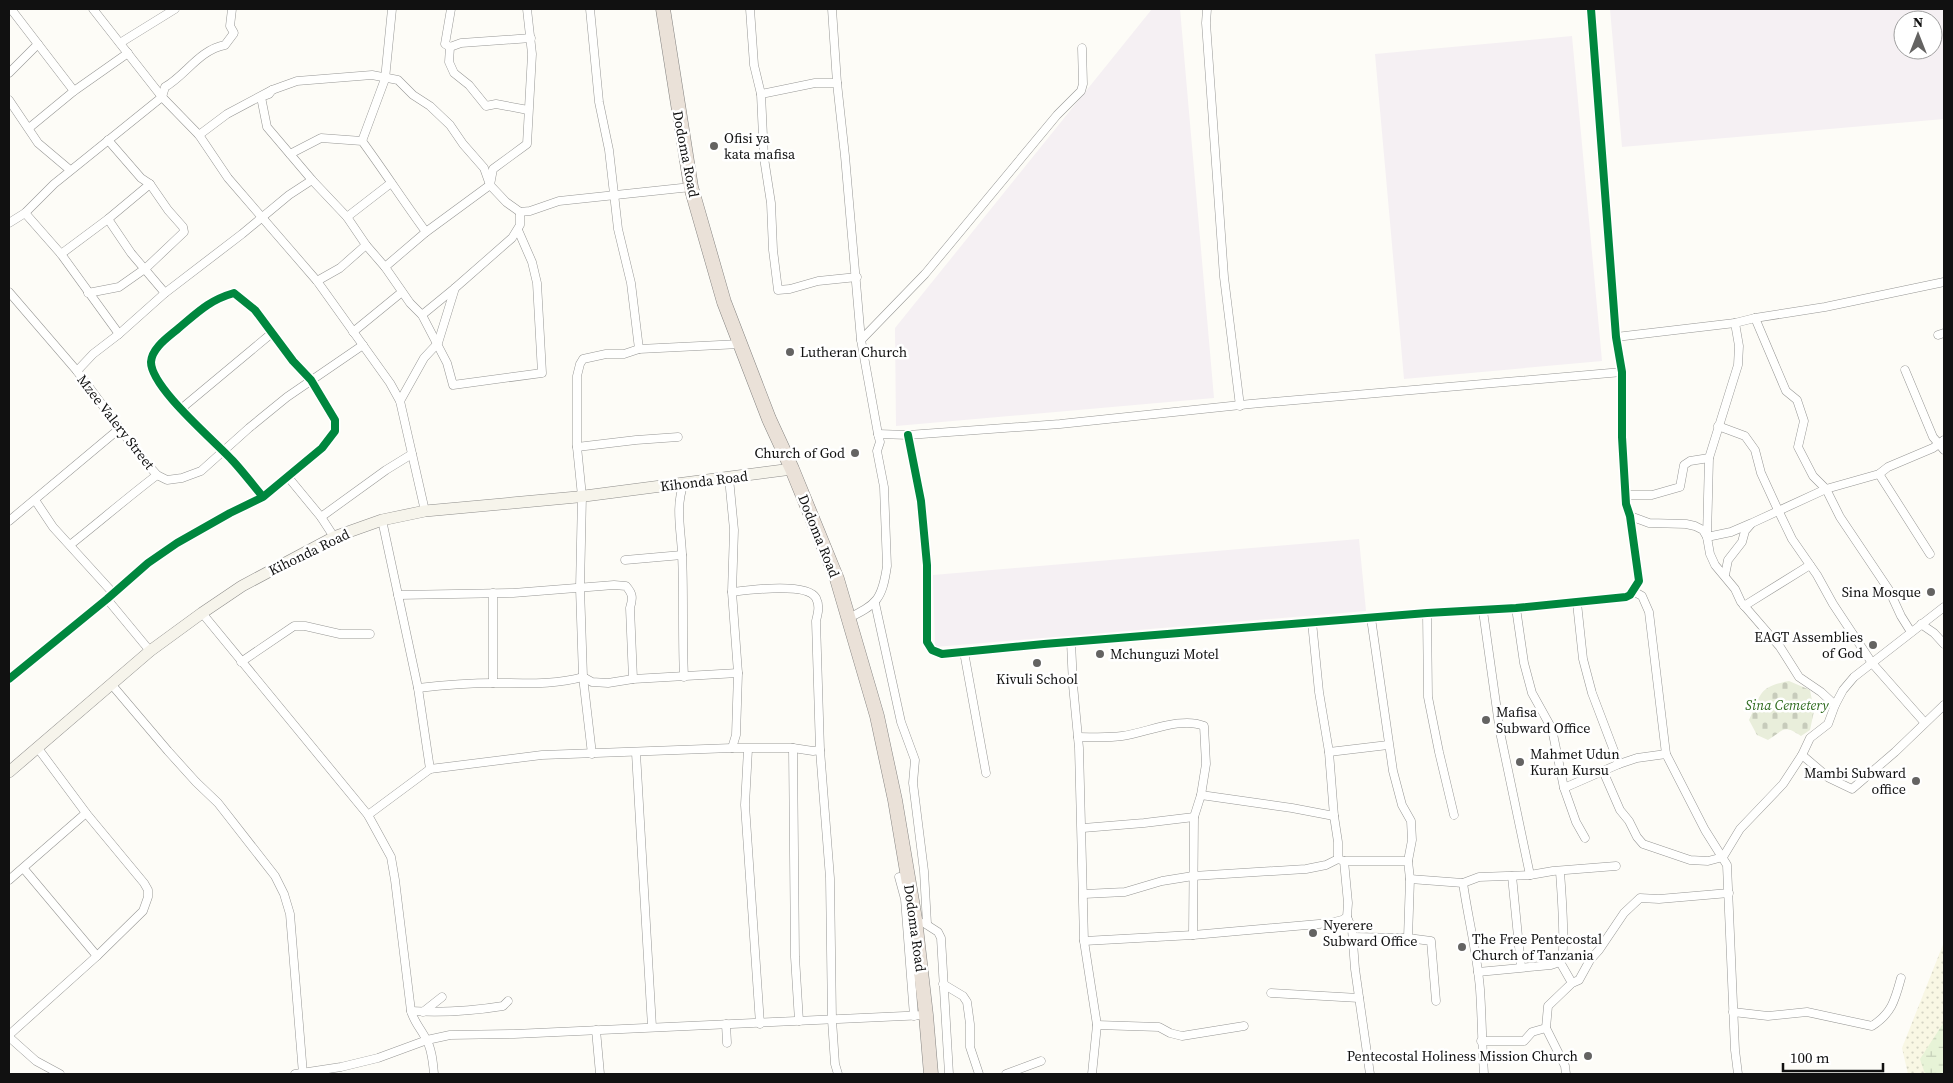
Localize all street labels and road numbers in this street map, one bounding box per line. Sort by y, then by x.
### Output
street label: Dodoma Road [668,109,704,199]
street label: Mzee Valery Street [73,370,160,474]
street label: Kihonda Road [659,466,749,496]
street label: Dodoma Road [793,491,845,581]
street label: Kihonda Road [265,524,353,580]
street label: Dodoma Road [899,883,931,973]

